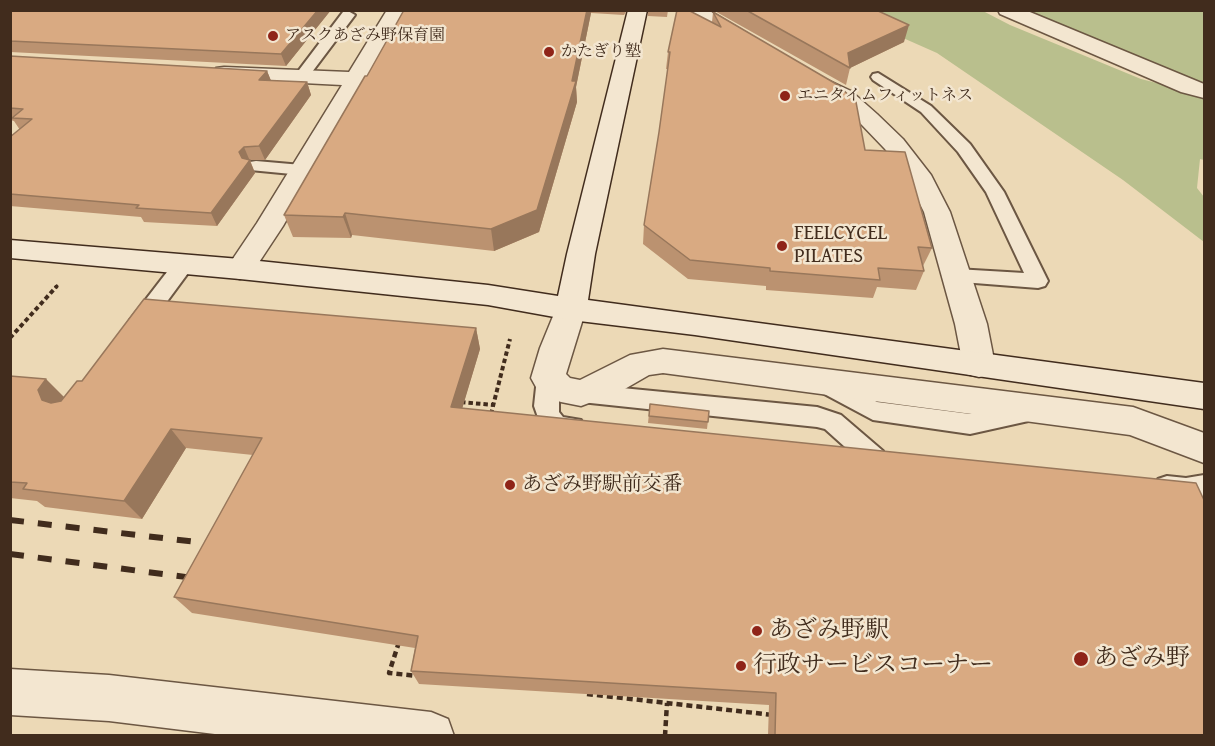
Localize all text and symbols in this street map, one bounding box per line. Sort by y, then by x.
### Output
place label: アスクあざみ野保育園 [285,26,445,46]
marker: アスクあざみ野保育園 [266,29,280,43]
place label: かたぎり塾 [561,42,641,62]
marker: かたぎり塾 [542,45,556,59]
place label: エニタイムフィットネス [797,86,973,106]
marker: エニタイムフィットネス [778,89,792,103]
place label: FEELCYCEL PILATES [794,222,887,269]
marker: FEELCYCEL PILATES [775,239,789,253]
place label: あざみ野駅前交番 [522,473,682,497]
marker: あざみ野駅前交番 [503,478,517,492]
place label: あざみ野駅 [769,617,889,645]
marker: あざみ野駅 [750,624,764,638]
place label: あざみ野 [1094,645,1190,673]
marker: あざみ野 [1072,650,1090,668]
place label: 行政サービスコーナー [753,652,993,680]
marker: 行政サービスコーナー [734,659,748,673]

